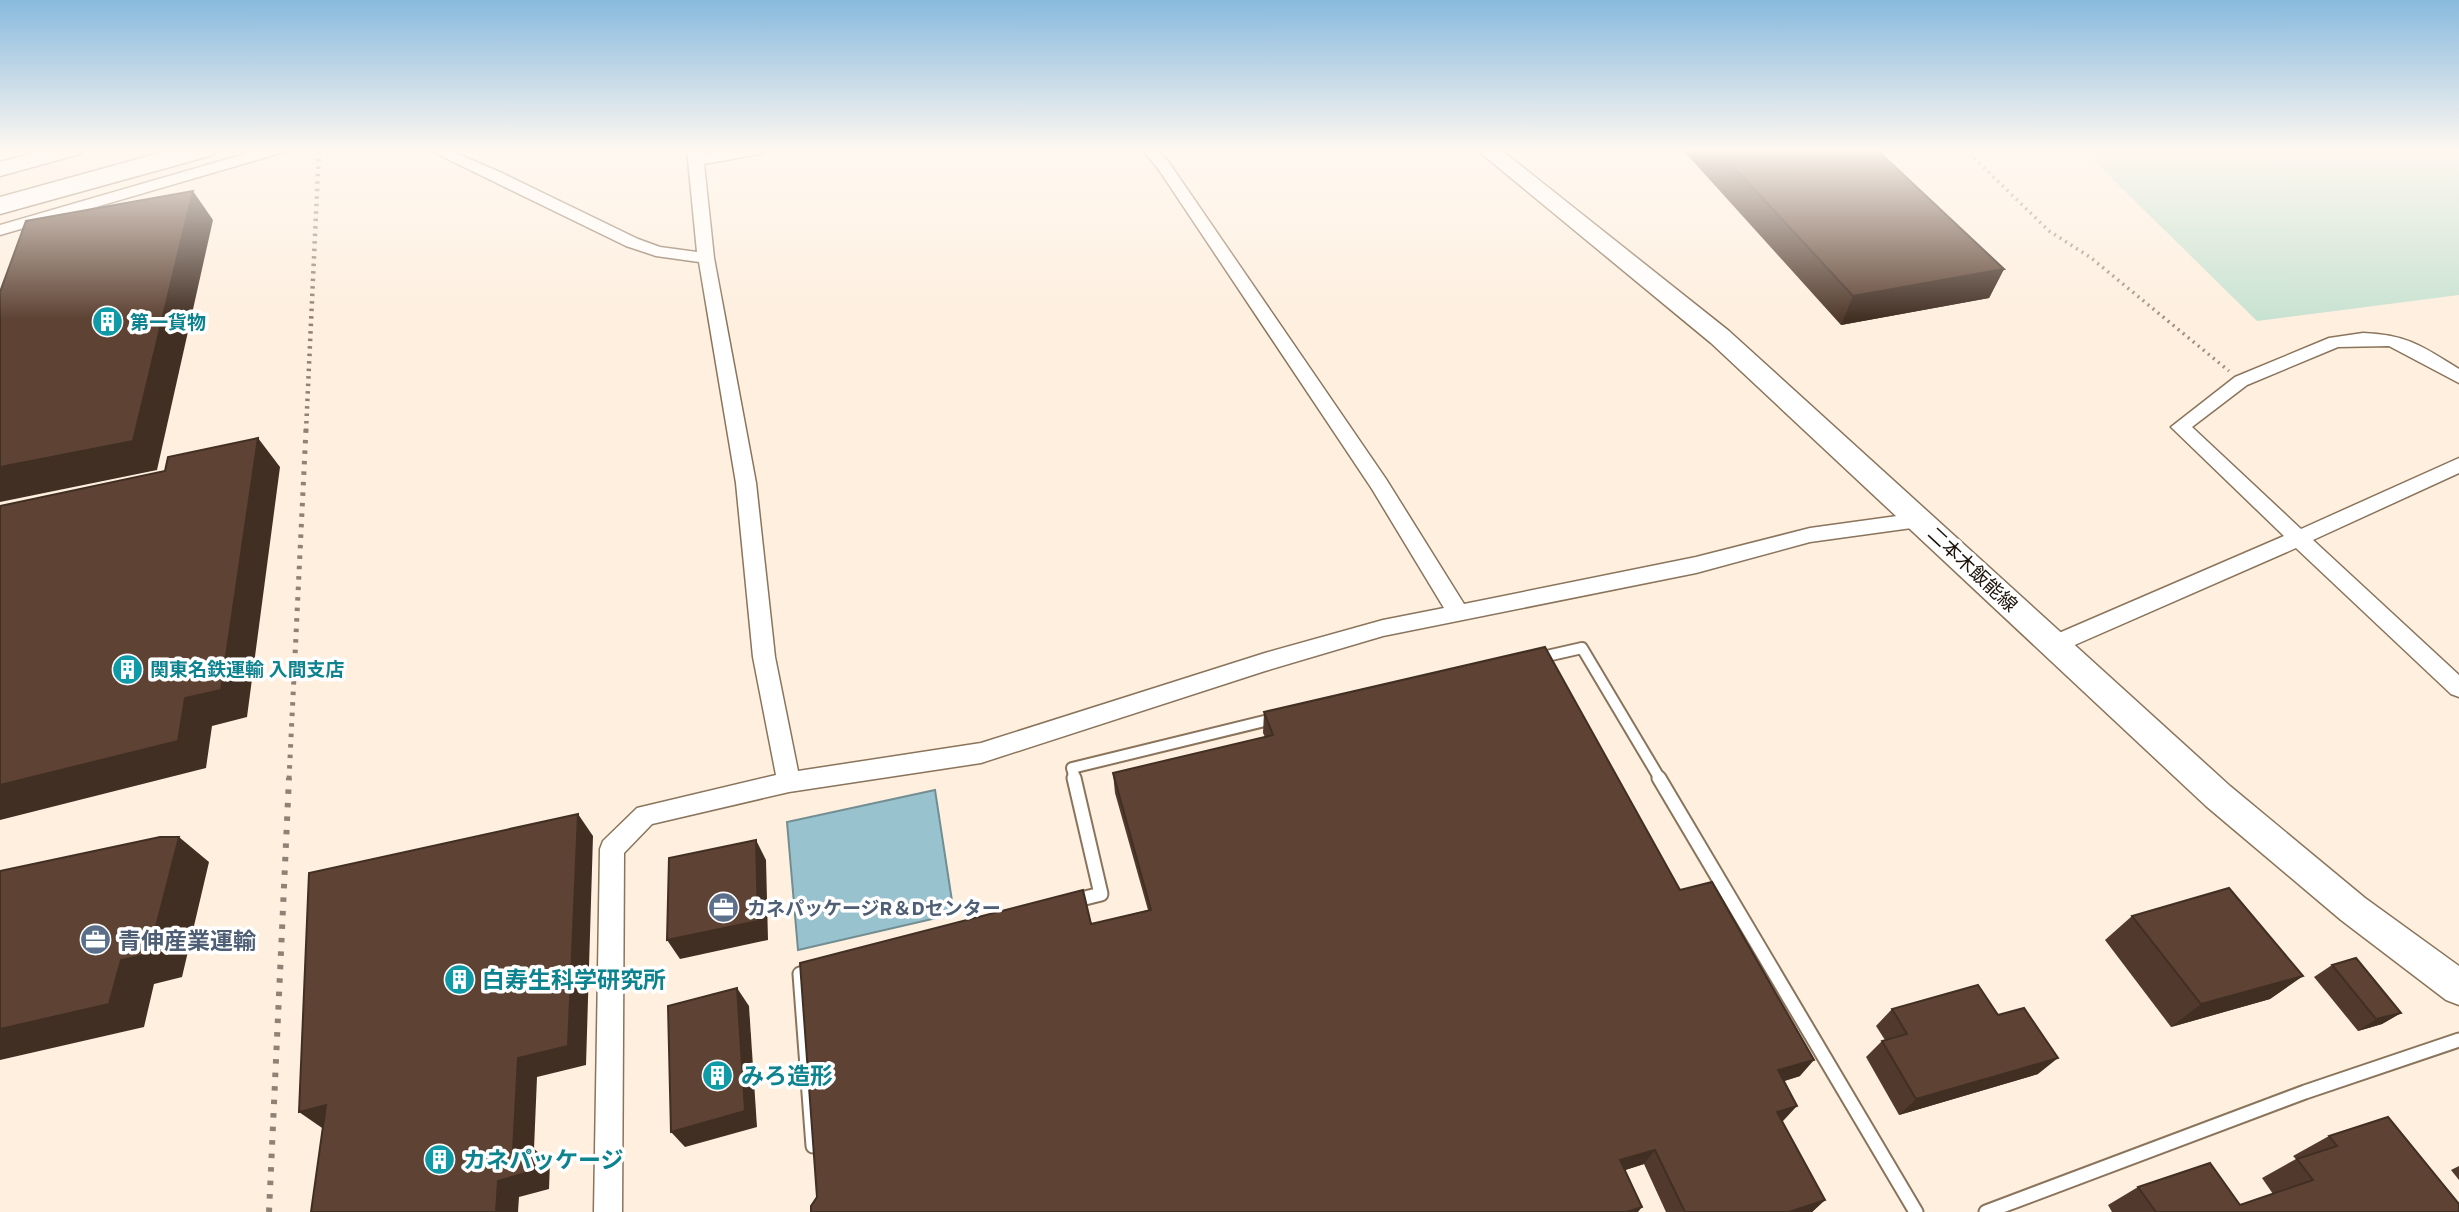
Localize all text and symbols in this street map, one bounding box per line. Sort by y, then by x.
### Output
building icon: 第一貨物 [90,305,124,339]
place label: 第一貨物 [130,310,206,334]
street label: 二本木飯能線 [1923,521,2023,617]
building icon: 関東名鉄運輸 入間支店 [110,652,144,686]
place label: 関東名鉄運輸 入間支店 [150,657,345,681]
office icon: カネパッケージR＆Dセンター [707,891,741,925]
place label: カネパッケージR＆Dセンター [747,896,1001,920]
office icon: 青伸産業運輸 [78,923,112,957]
place label: 青伸産業運輸 [118,925,256,955]
building icon: 白寿生科学研究所 [442,962,476,996]
place label: 白寿生科学研究所 [482,964,666,994]
building icon: みろ造形 [701,1058,735,1092]
place label: みろ造形 [741,1060,833,1090]
building icon: カネパッケージ [423,1142,457,1176]
place label: カネパッケージ [463,1144,624,1174]

